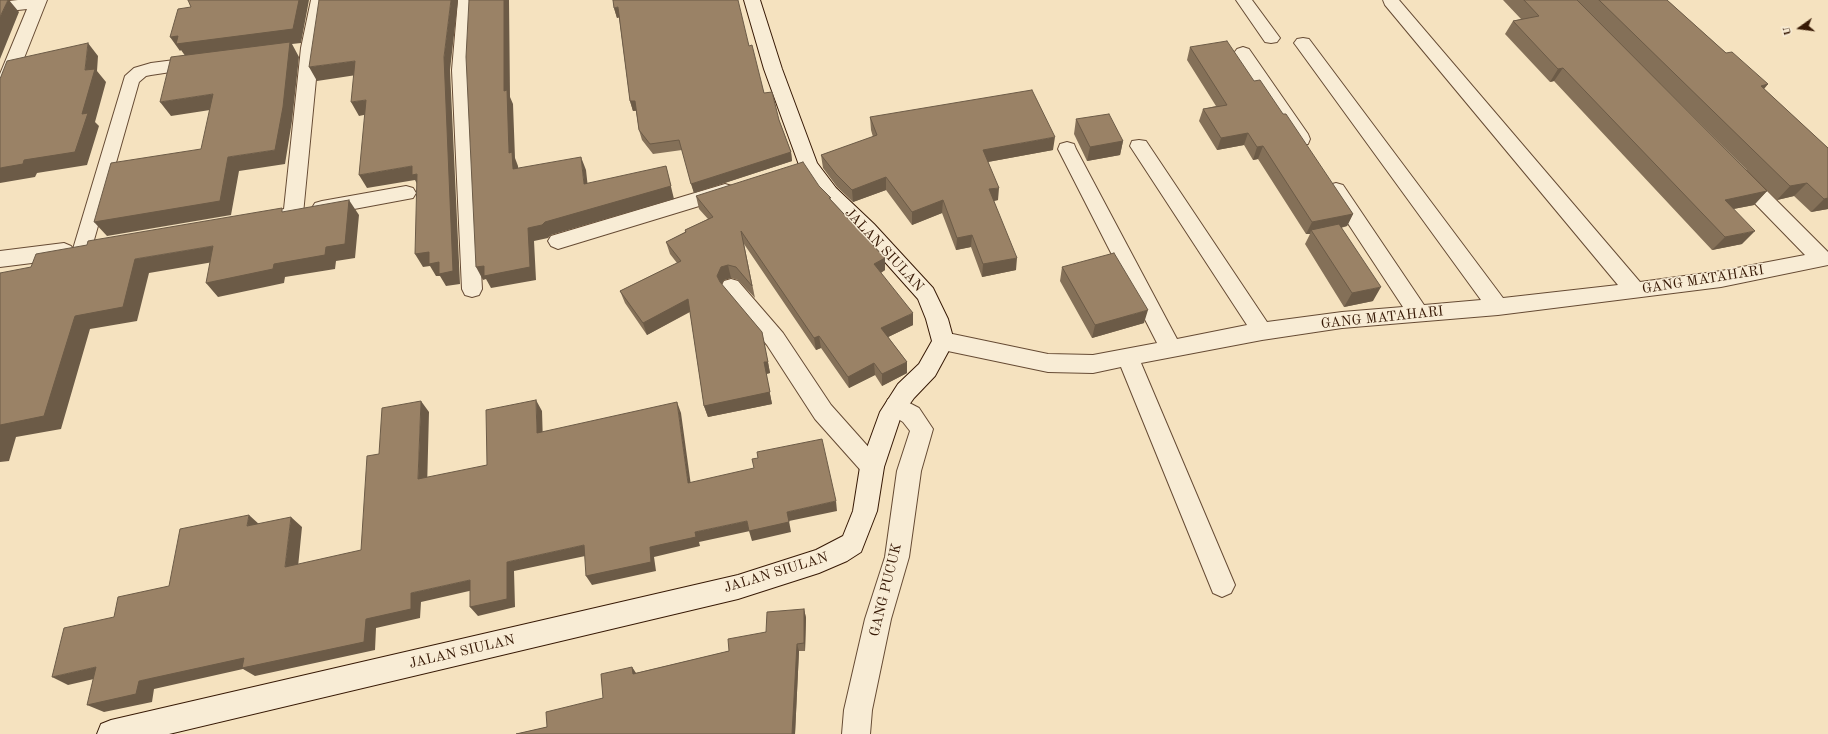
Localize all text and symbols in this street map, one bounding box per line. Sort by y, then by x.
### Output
north arrow [1780,8,1820,48]
text: U [1781,25,1794,37]
street label: JALAN SIULAN [841,205,927,295]
street label: GANG MATAHARI [1641,262,1765,298]
street label: GANG MATAHARI [1320,303,1444,333]
street label: GANG PUCUK [866,542,906,638]
street label: JALAN SIULAN [722,549,830,597]
street label: JALAN SIULAN [407,632,517,672]

